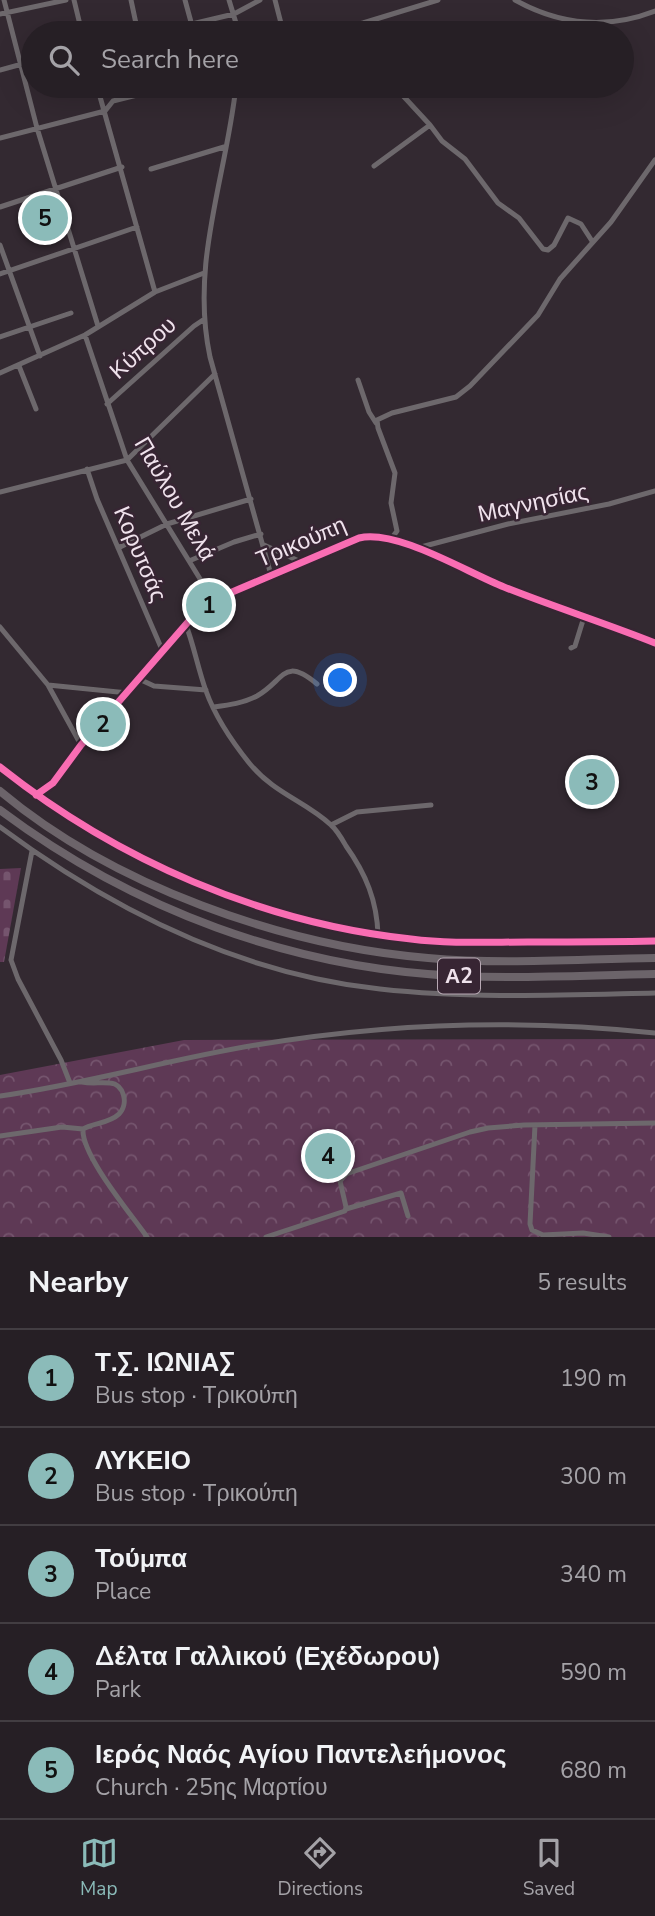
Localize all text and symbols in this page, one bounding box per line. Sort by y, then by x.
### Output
search box [21,21,634,98]
icon: search [45,41,83,79]
text: Search here [101,42,239,77]
pin: 5 [22,192,68,244]
street label: Κύπρου [103,310,183,386]
street label: Παύλου Μελά [127,431,223,567]
street label: Μαγνησίας [475,476,591,530]
street label: Κορυτσάς [106,502,174,606]
street label: Τρικούπη [251,509,351,575]
pin: 1 [186,579,232,631]
your location [323,663,357,697]
pin: 2 [80,698,126,750]
pin: 3 [569,756,615,808]
road number: Α2 [438,958,480,993]
pin: 4 [305,1130,351,1182]
text: Nearby [28,1262,128,1303]
text: 5 results [537,1267,627,1298]
text: Τ.Σ. ΙΩΝΙΑΣ [95,1345,235,1380]
text: 1 [44,1363,58,1394]
text: 190 m [560,1363,627,1394]
text: Bus stop · Τρικούπη [95,1380,298,1411]
text: ΛΥΚΕΙΟ [95,1443,191,1478]
text: 2 [44,1461,58,1492]
text: 300 m [560,1461,627,1492]
text: Bus stop · Τρικούπη [95,1478,298,1509]
text: Τούμπα [95,1541,187,1576]
text: 3 [44,1559,58,1590]
text: 340 m [560,1559,627,1590]
text: Place [95,1576,151,1607]
text: Δέλτα Γαλλικού (Εχέδωρου) [95,1639,441,1674]
text: 4 [44,1657,58,1688]
text: 590 m [560,1657,627,1688]
text: Park [95,1674,141,1705]
text: Ιερός Ναός Αγίου Παντελεήμονος [95,1737,506,1772]
text: 5 [44,1755,58,1786]
text: 680 m [560,1755,627,1786]
text: Church · 25ης Μαρτίου [95,1772,327,1803]
tab: Map [80,1834,118,1902]
tab: Directions [277,1834,363,1902]
tab: Saved [523,1834,575,1902]

